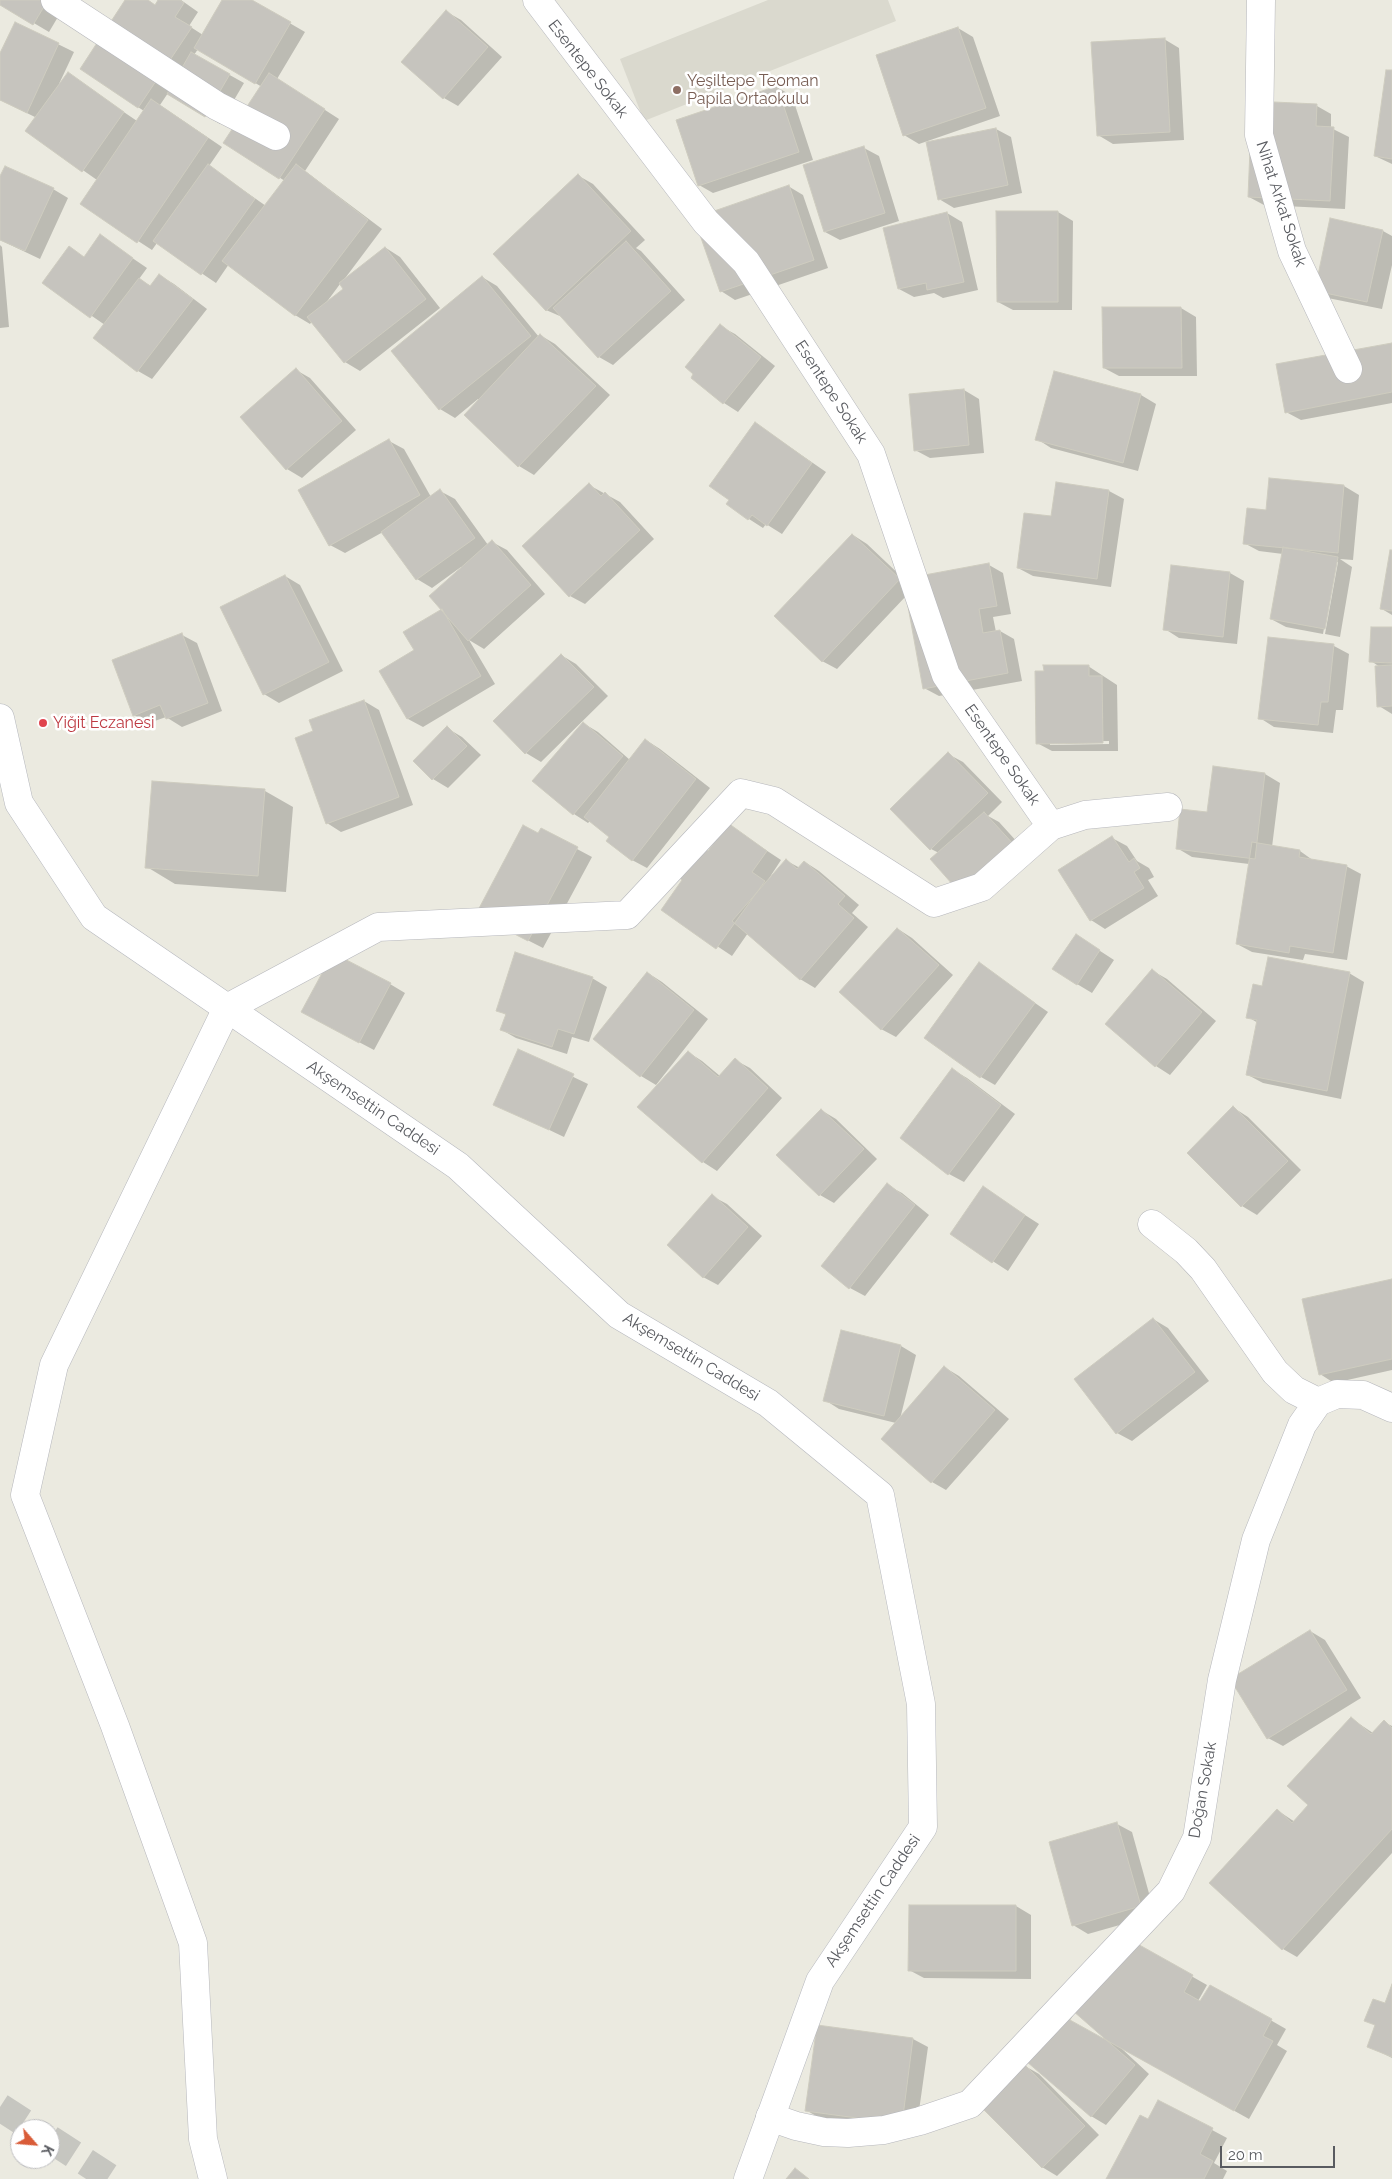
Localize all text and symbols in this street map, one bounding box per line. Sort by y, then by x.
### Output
street label: Esentepe Sokak [544,16,632,122]
place label: Yeşiltepe Teoman Papila Ortaokulu [687,71,819,109]
marker: Yeşiltepe Teoman Papila Ortaokulu [671,84,683,96]
street label: Nihat Arkat Sokak [1252,139,1310,269]
street label: Esentepe Sokak [791,337,871,447]
street label: Esentepe Sokak [960,701,1044,809]
place label: Yiğit Eczanesi [53,713,155,733]
marker: Yiğit Eczanesi [37,717,49,729]
street label: Akşemsettin Caddesi [303,1056,443,1160]
street label: Akşemsettin Caddesi [619,1309,763,1405]
street label: Doğan Sokak [1185,1740,1221,1840]
street label: Akşemsettin Caddesi [821,1831,925,1971]
north arrow [10,2119,60,2169]
scale bar [1222,2136,1337,2168]
text: K [38,2143,57,2158]
text: 20 m [1228,2146,1263,2164]

